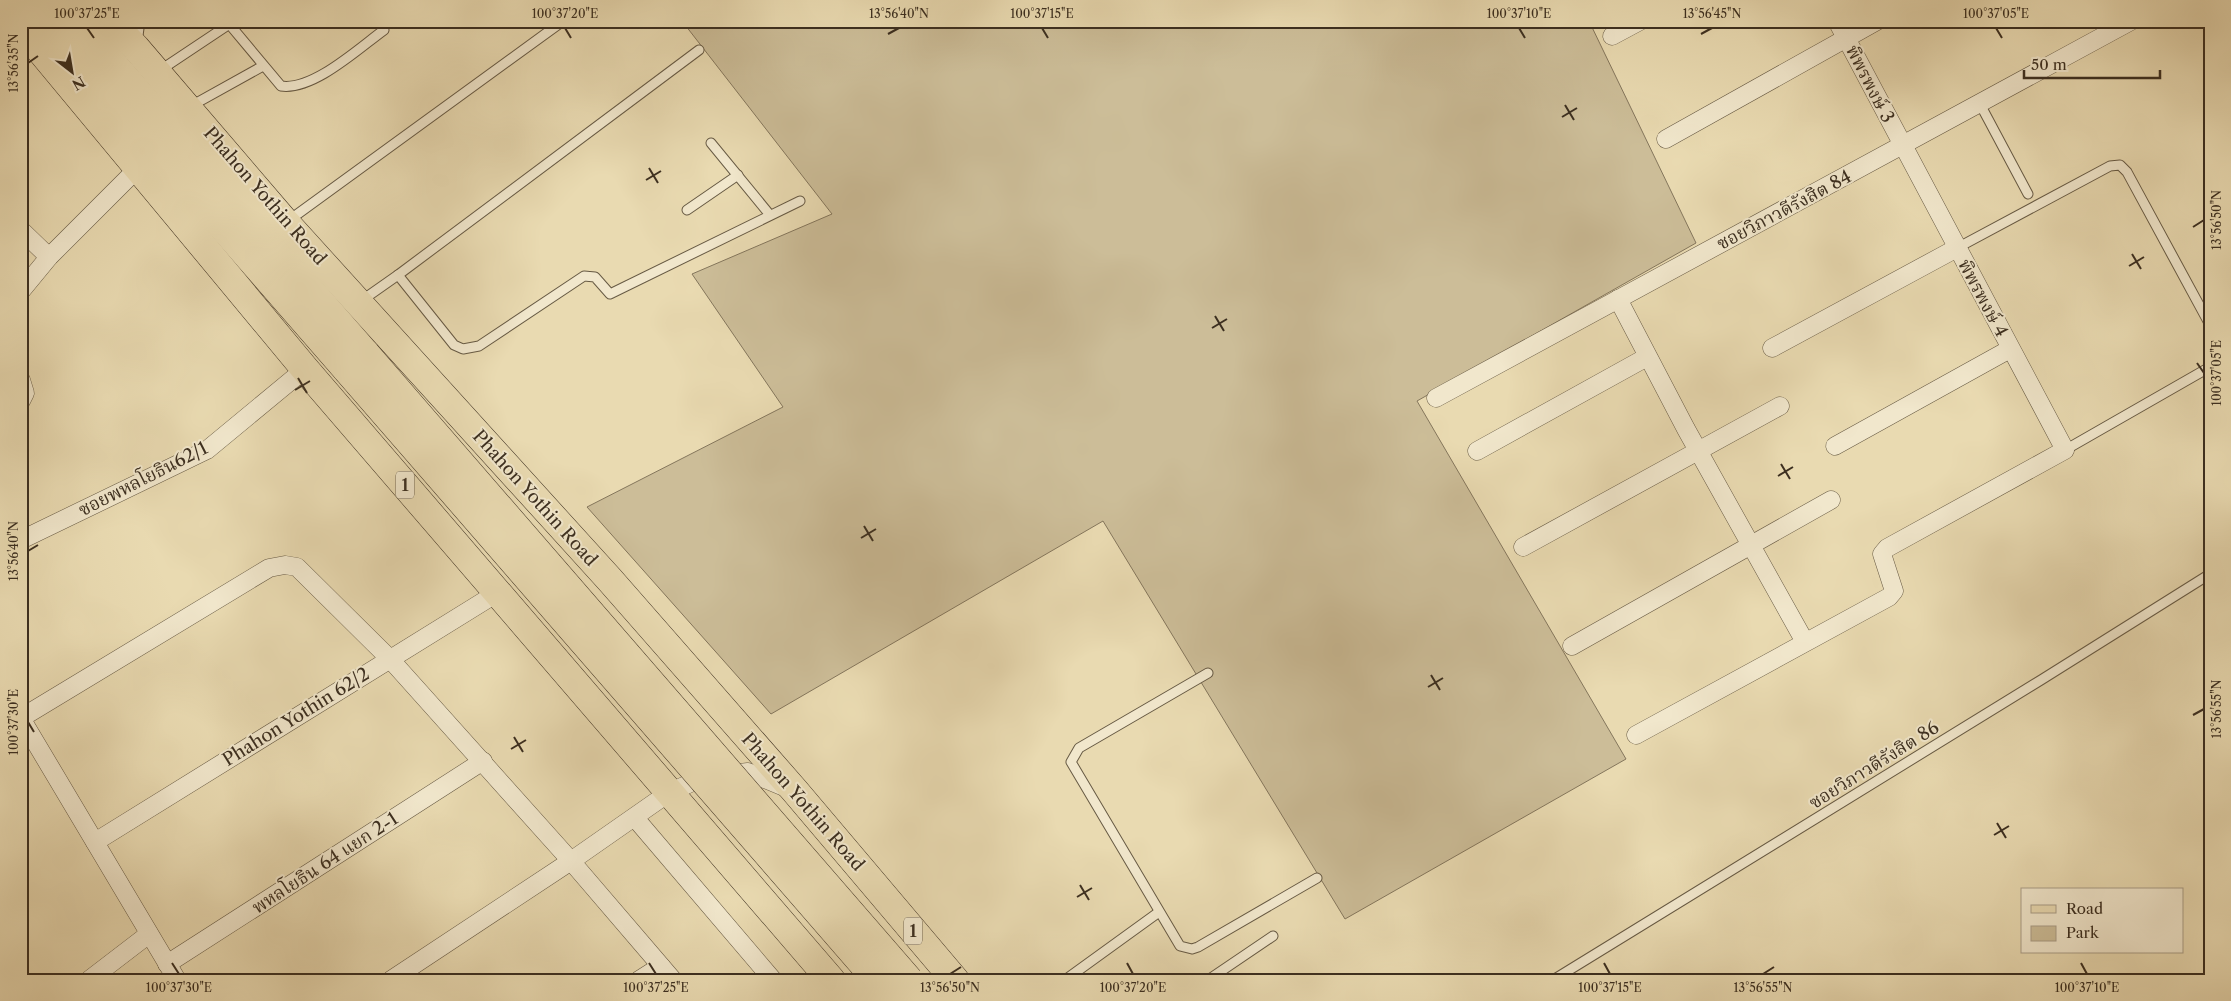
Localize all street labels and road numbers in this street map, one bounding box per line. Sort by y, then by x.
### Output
street label: พิพรพงษ์ 3 [1841,42,1899,126]
street label: Phahon Yothin Road [199,122,331,270]
street label: ซอยวิภาวดีรังสิต 84 [1713,165,1855,255]
street label: พิพรพงษ์ 4 [1953,256,2013,340]
street label: Phahon Yothin Road [468,425,602,571]
street label: ซอยพหลโยธิน62/1 [74,435,212,521]
road number: 1 [396,472,414,498]
street label: Phahon Yothin 62/2 [219,663,373,771]
street label: ซอยวิภาวดีรังสิต 86 [1805,716,1943,814]
street label: Phahon Yothin Road [737,728,869,876]
street label: พหลโยธิน 64 แยก 2-1 [247,806,402,918]
road number: 1 [904,918,922,944]

